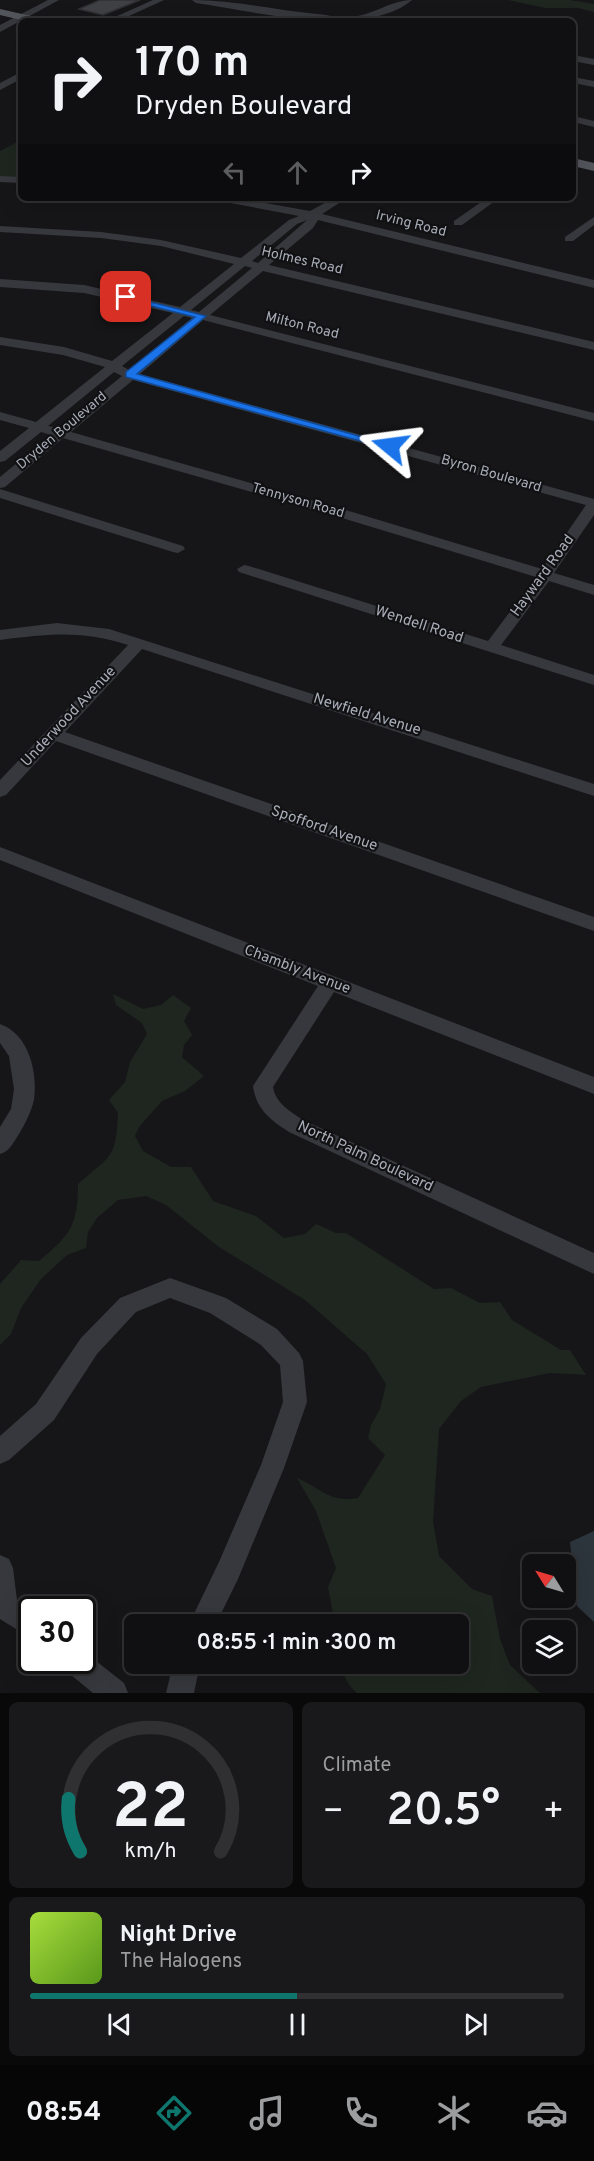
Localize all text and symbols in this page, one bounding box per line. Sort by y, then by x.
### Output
text: 170 m [135,38,249,91]
icon: right [36,42,114,120]
text: Dryden Boulevard [135,90,352,124]
icon: left [218,156,251,189]
icon: ahead [281,156,314,189]
icon: right [344,156,377,189]
street label: Irving Road [374,207,448,241]
street label: Holmes Road [260,243,344,279]
pin [100,271,151,322]
icon: arrive [109,280,142,313]
street label: Milton Road [264,309,340,343]
street label: Dryden Boulevard [13,388,111,474]
position arrow [358,414,422,478]
street label: Byron Boulevard [439,452,543,496]
street label: Tennyson Road [250,480,346,522]
street label: Hayward Road [507,531,579,621]
street label: Wendell Road [372,602,466,648]
street label: Underwood Avenue [17,663,121,771]
street label: Newfield Avenue [311,690,423,740]
street label: Spofford Avenue [268,802,380,856]
street label: Chambly Avenue [241,941,353,999]
street label: North Palm Boulevard [294,1117,436,1197]
north arrow [522,1554,576,1608]
map controls [522,1554,576,1674]
speed limit sign: 30 [18,1596,96,1674]
button: layers [522,1620,576,1674]
text: 08:55 · 1 min · 300 m [197,1630,396,1657]
text: Climate [323,1753,391,1779]
text: 22 [113,1771,189,1850]
text: 20.5° [386,1784,500,1841]
text: − [323,1792,344,1834]
text: + [543,1792,564,1834]
text: km/h [125,1838,177,1865]
text: Night Drive [120,1922,237,1949]
text: The Halogens [120,1949,242,1975]
icon: previous [103,2008,136,2041]
icon: pause [281,2008,314,2041]
icon: next [459,2008,492,2041]
icon: directions [153,2092,195,2134]
icon: music [246,2092,288,2134]
icon: phone [340,2092,382,2134]
icon: climate [433,2092,475,2134]
icon: car [526,2092,568,2134]
text: 08:54 [26,2096,101,2130]

